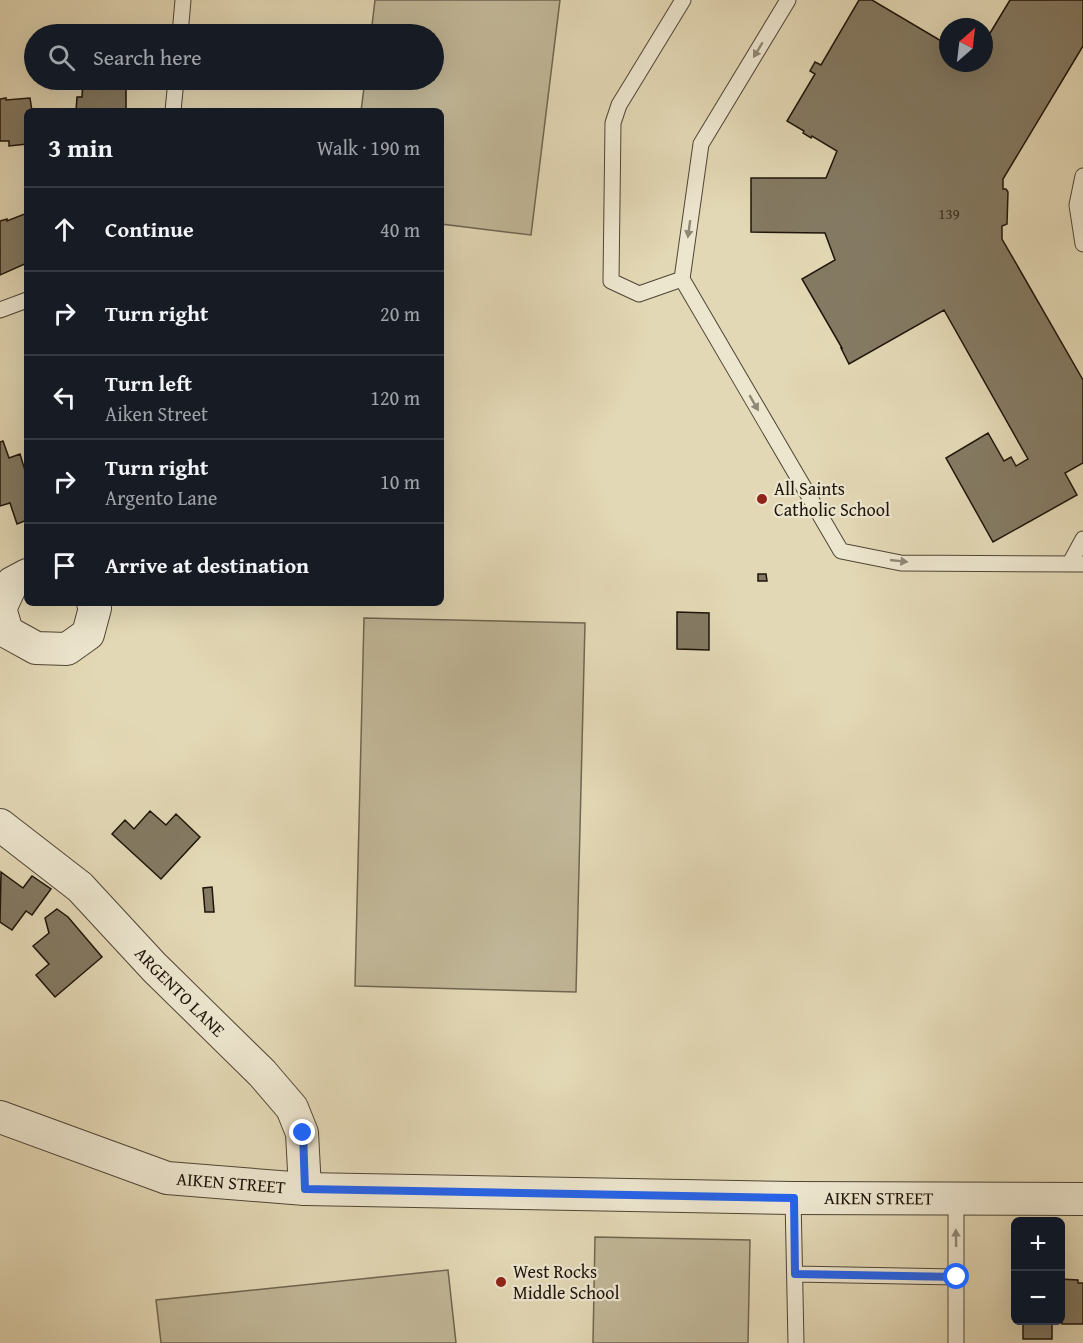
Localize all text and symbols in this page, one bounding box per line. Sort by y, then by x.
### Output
north arrow [939,18,993,72]
search box [24,24,444,90]
icon: search [45,41,78,74]
text: Search here [93,41,202,73]
one-way arrow [752,42,763,58]
text: 3 min [48,128,113,167]
text: Walk · 190 m [317,133,420,162]
house number: 139 [938,203,960,224]
icon: ahead [48,213,81,246]
text: Continue [105,213,194,245]
text: 40 m [380,215,420,244]
one-way arrow [684,219,693,238]
icon: right [48,297,81,330]
text: Turn right [105,297,208,329]
text: 20 m [380,299,420,328]
text: Turn left [105,367,192,399]
icon: left [48,381,81,414]
text: 120 m [370,383,420,412]
one-way arrow [749,395,760,411]
text: Aiken Street [105,399,208,428]
text: Turn right [105,451,208,483]
icon: right [48,465,81,498]
text: 10 m [380,467,420,496]
place label: All Saints Catholic School [774,475,890,523]
text: Argento Lane [105,483,217,512]
marker: All Saints Catholic School [755,492,769,506]
icon: arrive [48,549,81,582]
text: Arrive at destination [105,549,309,581]
one-way arrow [889,557,908,566]
street label: ARGENTO LANE [129,940,232,1043]
route end [289,1119,315,1145]
street label: AIKEN STREET [175,1165,287,1200]
street label: AIKEN STREET [824,1184,934,1211]
map controls [1011,1217,1065,1325]
button: + [1011,1217,1065,1271]
one-way arrow [951,1228,961,1247]
place label: West Rocks Middle School [513,1258,620,1306]
route start [943,1263,969,1289]
button: − [1011,1271,1065,1325]
marker: West Rocks Middle School [494,1275,508,1289]

